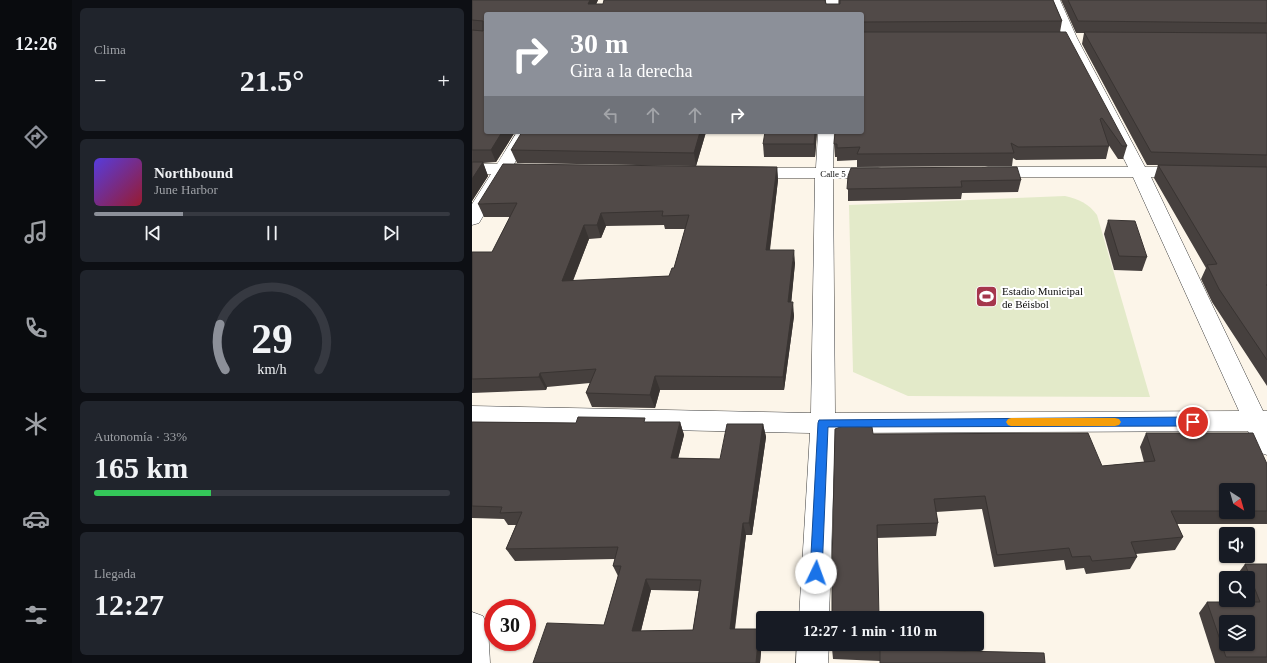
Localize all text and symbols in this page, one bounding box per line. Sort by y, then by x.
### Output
icon: right [504,28,556,80]
text: 30 m [570,28,628,59]
text: 12:26 [15,34,57,54]
text: Clima [94,42,126,57]
text: Gira a la derecha [570,61,692,81]
text: 21.5° [240,64,304,97]
text: − [94,68,106,93]
text: + [438,68,450,93]
icon: left [600,104,622,126]
icon: ahead [642,104,664,126]
icon: ahead [684,104,706,126]
icon: right [726,104,748,126]
icon: directions [22,123,50,151]
text: Northbound [154,165,233,181]
street label: Calle 5 [820,169,846,179]
text: June Harbor [154,182,218,197]
icon: music [22,218,50,246]
icon: previous [142,222,164,244]
icon: pause [261,222,283,244]
icon: next [380,222,402,244]
sports icon: Estadio Municipal de Béisbol [973,284,999,310]
place label: Estadio Municipal de Béisbol [1002,285,1083,310]
icon: phone [22,314,50,342]
text: 29 [251,315,293,361]
text: km/h [257,360,287,376]
pin [1176,405,1210,439]
icon: climate [22,410,50,438]
icon: arrive [1182,411,1204,433]
text: Autonomía · 33% [94,429,187,444]
text: 165 km [94,451,188,484]
north arrow [1219,483,1255,519]
map controls [1219,483,1255,651]
icon: car [22,505,50,533]
button: sound [1219,527,1255,563]
position arrow [795,552,837,594]
text: Llegada [94,566,136,581]
button: search [1219,571,1255,607]
text: 12:27 [94,588,164,621]
speed limit sign: 30 [484,599,536,651]
icon: filters [22,601,50,629]
button: layers [1219,615,1255,651]
text: 12:27 · 1 min · 110 m [803,623,937,639]

